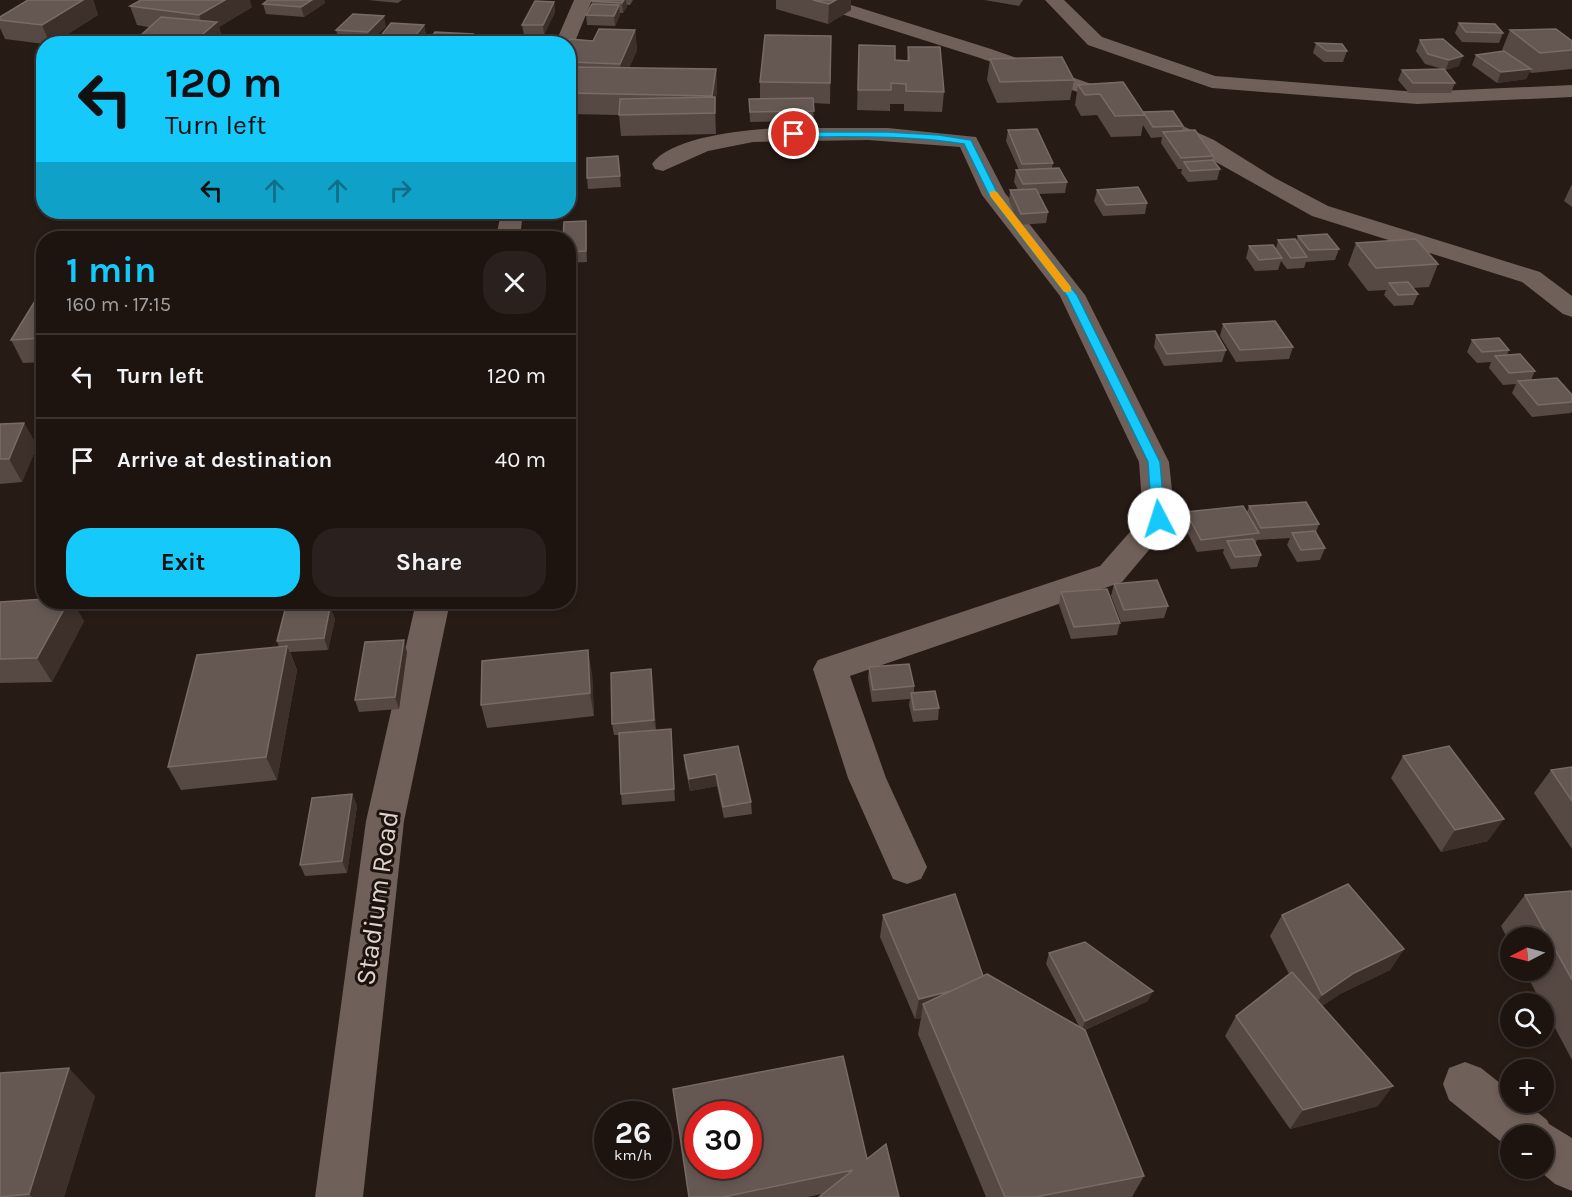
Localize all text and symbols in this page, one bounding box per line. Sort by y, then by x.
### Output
text: 120 m [165,58,282,108]
icon: left [66,60,144,138]
pin [768,108,819,159]
text: Turn left [165,109,266,141]
icon: arrive [777,117,810,150]
icon: left [195,174,228,207]
icon: ahead [258,174,291,207]
icon: ahead [321,174,354,207]
icon: right [384,174,417,207]
text: 1 min [66,249,156,291]
button: close [483,251,546,314]
text: 160 m · 17:15 [66,293,171,316]
icon: left [66,360,99,393]
text: Turn left [117,363,204,389]
text: 120 m [487,363,546,389]
icon: arrive [66,444,99,477]
text: Arrive at destination [117,447,332,473]
text: 40 m [495,447,546,473]
position arrow [1127,487,1191,551]
button: Exit [66,528,300,597]
button: Share [312,528,546,597]
street label: Stadium Road [349,809,405,987]
north arrow [1500,927,1554,981]
map controls [1500,927,1554,1179]
button: search [1500,993,1554,1047]
button: + [1500,1059,1554,1113]
speed limit sign: 30 [684,1101,762,1179]
text: 26 [615,1115,651,1151]
button: − [1500,1125,1554,1179]
text: km/h [614,1146,652,1164]

